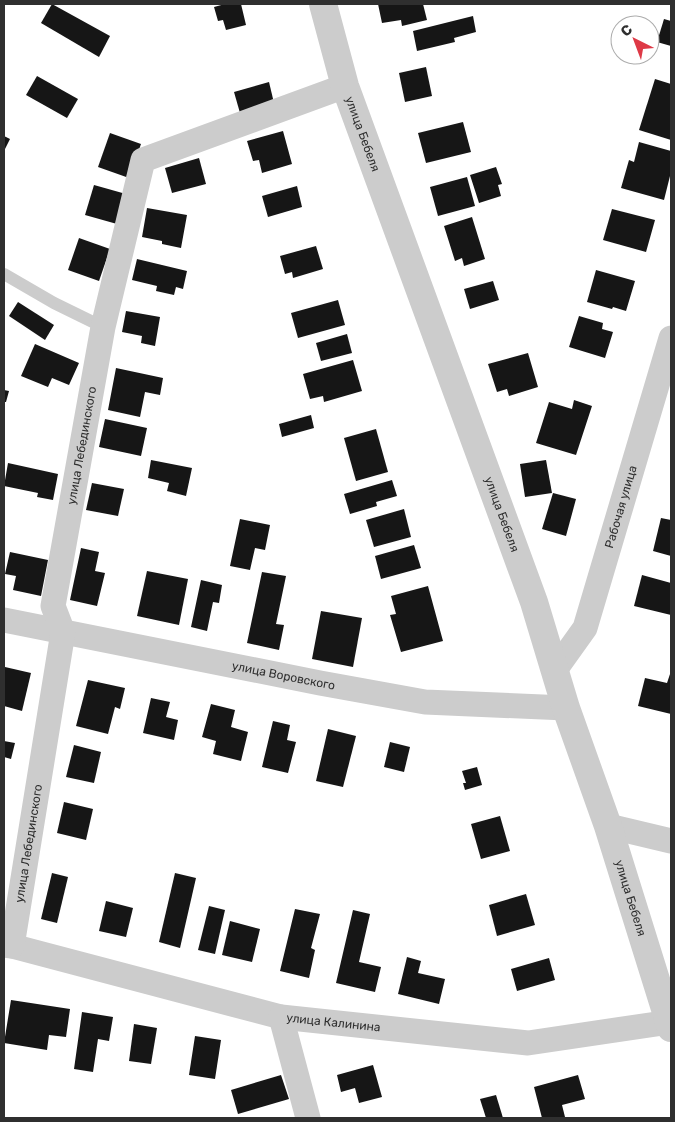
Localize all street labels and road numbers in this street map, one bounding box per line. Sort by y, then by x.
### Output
street label: улица Бебеля [342,94,383,174]
street label: улица Лебединского [64,385,99,506]
street label: Рабочая улица [602,464,640,550]
street label: улица Бебеля [482,475,522,554]
street label: улица Воровского [231,659,336,693]
street label: улица Лебединского [12,783,45,904]
street label: улица Бебеля [612,858,649,938]
street label: улица Калинина [286,1011,381,1034]

